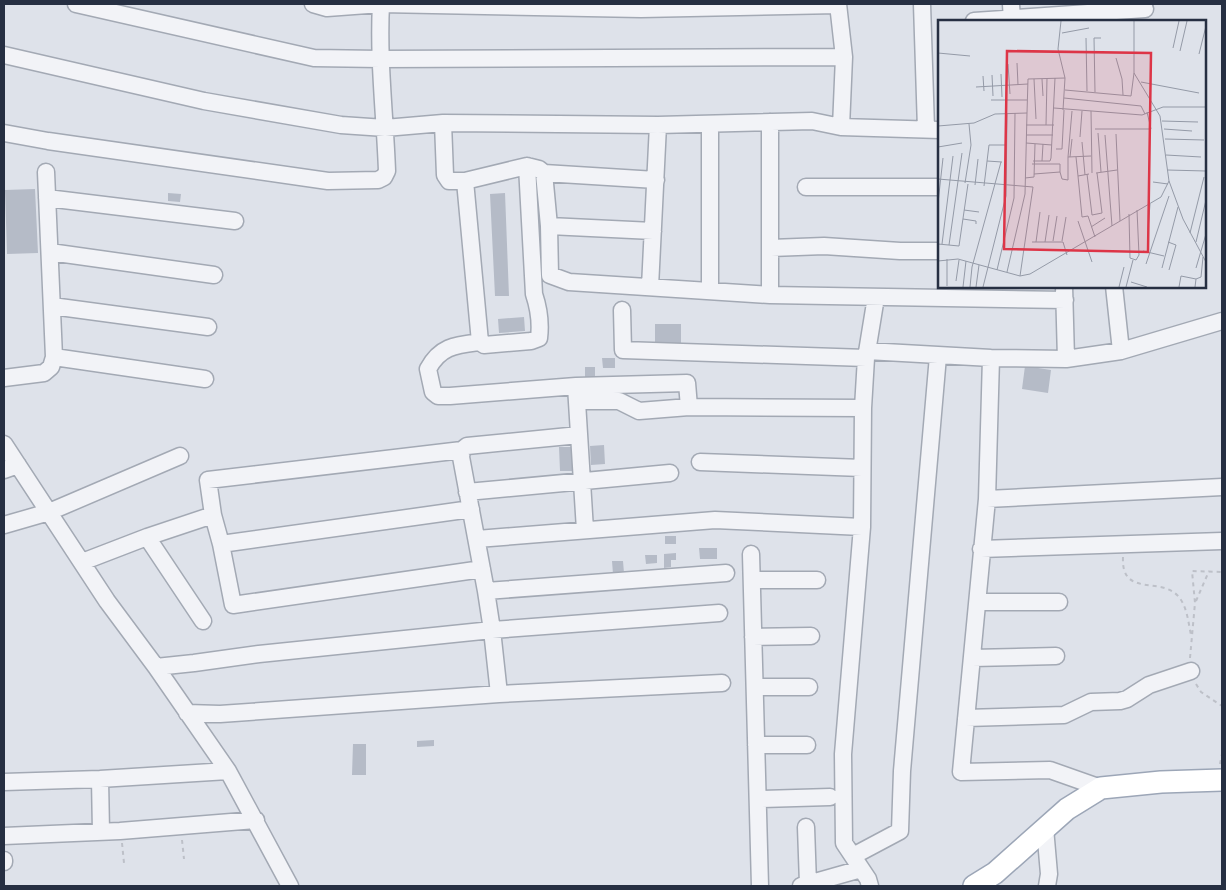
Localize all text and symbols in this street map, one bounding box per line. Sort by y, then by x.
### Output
inset map [938,20,1206,288]

